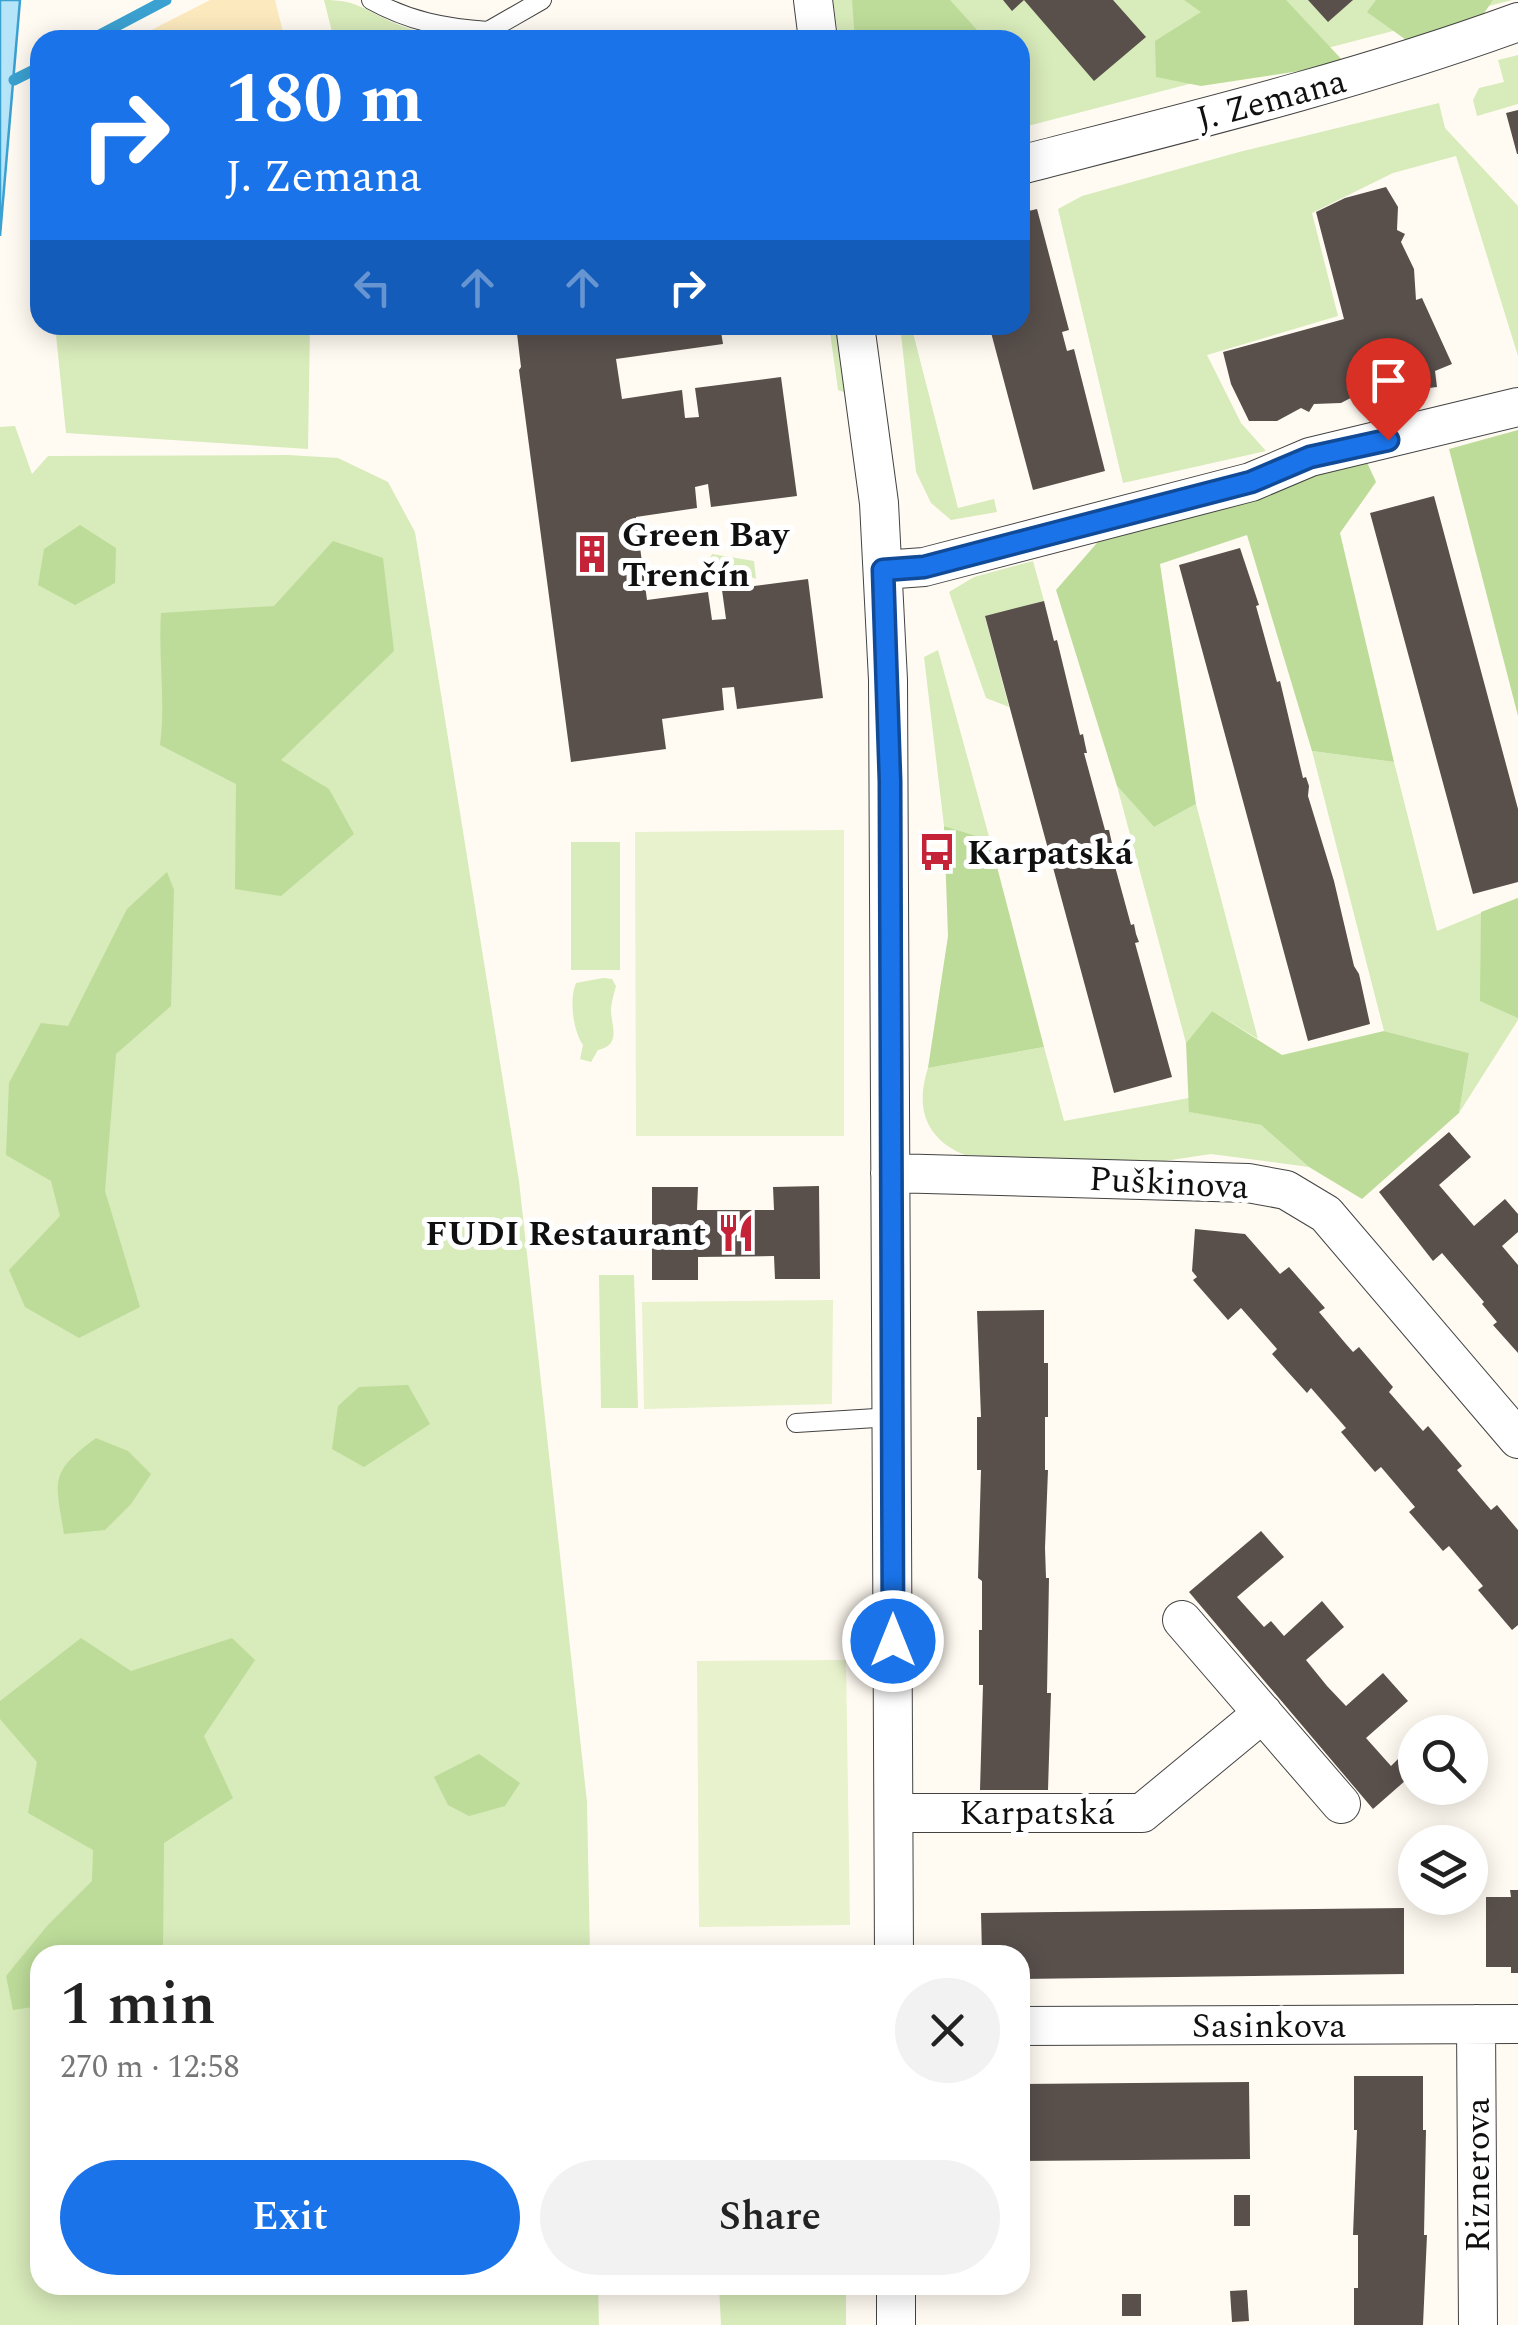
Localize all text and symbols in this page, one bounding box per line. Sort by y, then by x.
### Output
text: 180 m [225,47,423,153]
street label: J. Zemana [1191,55,1352,146]
icon: right [60,70,190,200]
text: J. Zemana [225,143,422,212]
icon: left [345,260,400,315]
icon: ahead [450,260,505,315]
icon: ahead [555,260,610,315]
icon: right [660,260,715,315]
pin [1346,338,1431,441]
icon: arrive [1361,353,1416,408]
place label: Green Bay Trenčín [622,509,790,602]
building icon: Green Bay Trenčín [571,533,613,575]
place label: Karpatská [967,827,1133,880]
bus stop icon: Karpatská [916,831,958,873]
street label: Puškinova [1088,1153,1250,1214]
place label: FUDI Restaurant [425,1208,706,1261]
restaurant icon: FUDI Restaurant [715,1212,757,1254]
position arrow [841,1589,945,1693]
map controls [1398,1715,1488,1915]
button: search [1398,1715,1488,1805]
street label: Karpatská [959,1787,1115,1840]
button: layers [1398,1825,1488,1915]
text: 1 min [60,1959,216,2051]
button: close [895,1978,1000,2083]
street label: Sasinkova [1192,2000,1346,2053]
text: 270 m · 12:58 [60,2043,240,2092]
street label: Riznerova [1452,2098,1505,2252]
button: Exit [60,2160,520,2275]
button: Share [540,2160,1000,2275]

